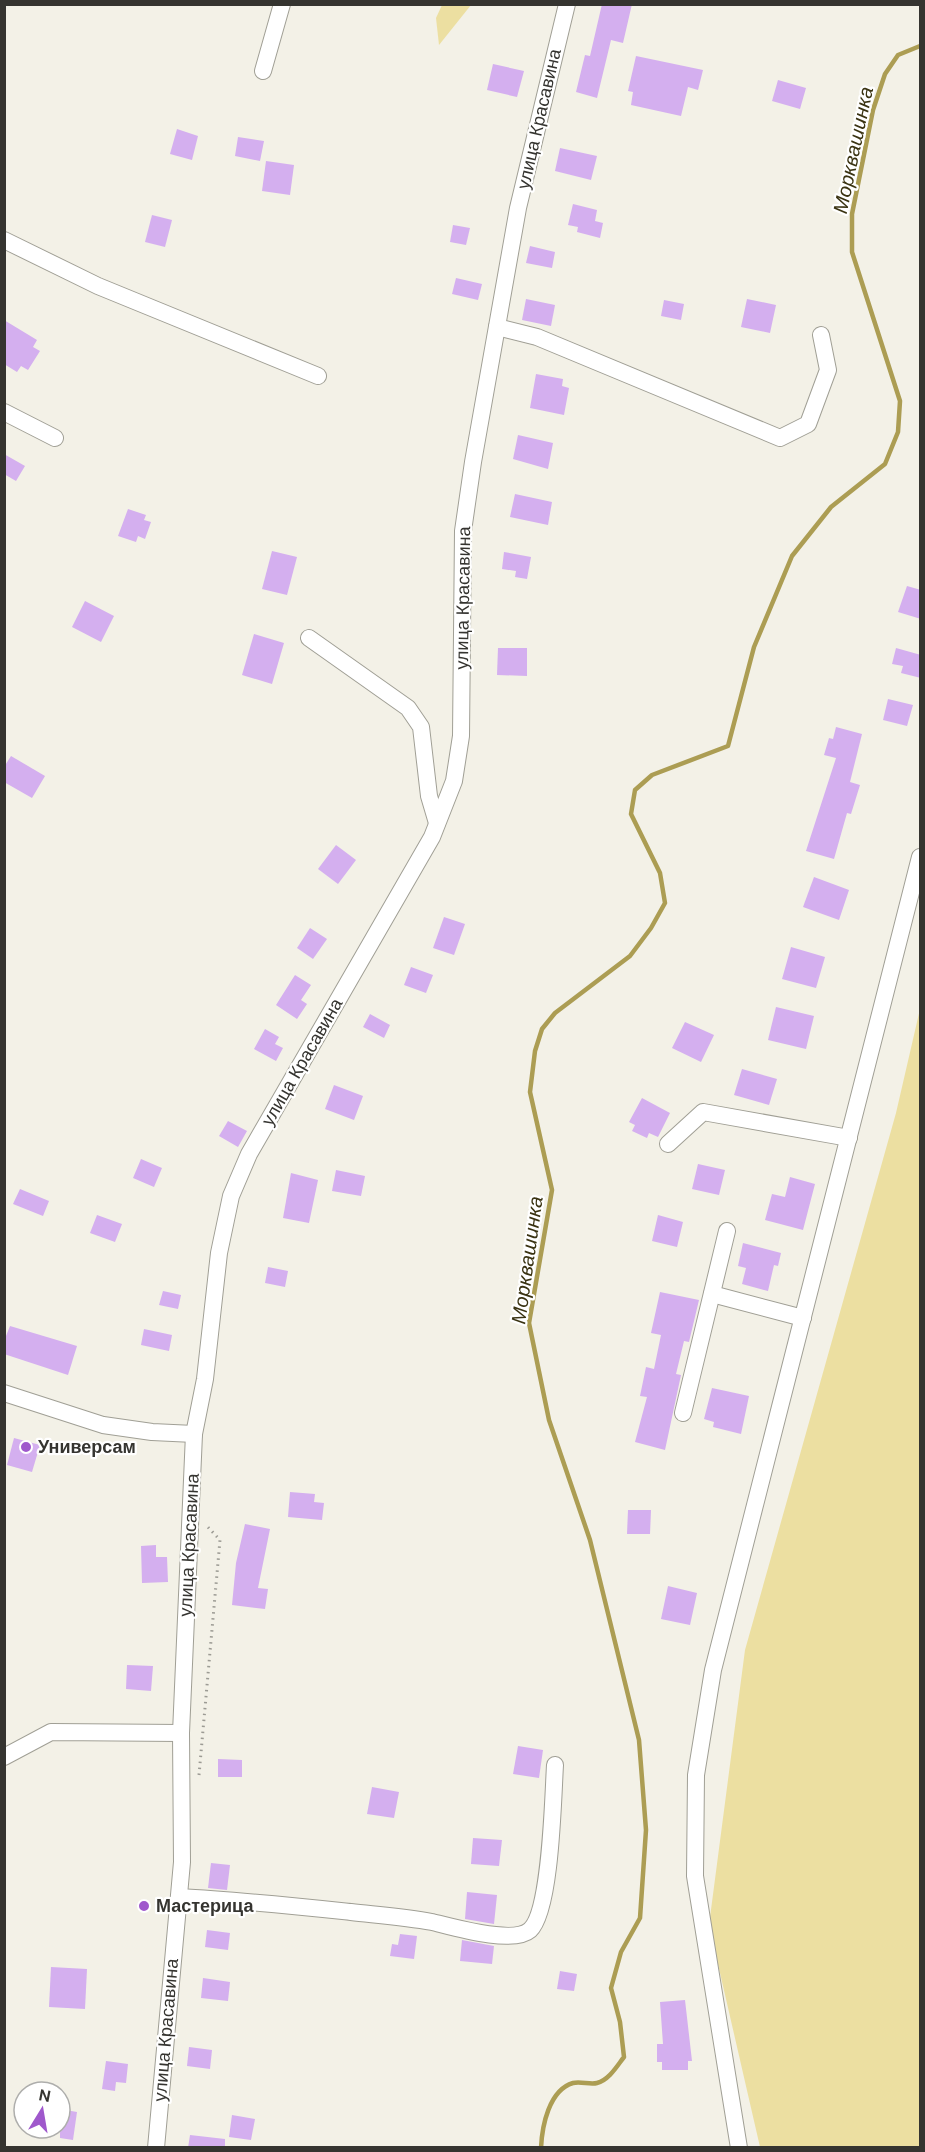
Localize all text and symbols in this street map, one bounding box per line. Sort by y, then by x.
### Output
street label: улица Красавина [511,45,567,192]
water label: Морквашинка [827,84,879,216]
street label: улица Красавина [450,525,476,670]
street label: улица Красавина [256,993,349,1130]
water label: Морквашинка [505,1194,549,1326]
place label: Универсам [38,1435,136,1459]
marker: Универсам [19,1440,33,1454]
street label: улица Красавина [173,1472,205,1617]
place label: Мастерица [156,1894,254,1918]
marker: Мастерица [137,1899,151,1913]
street label: улица Красавина [148,1957,184,2102]
north arrow [12,2080,72,2140]
text: N [37,2084,52,2107]

